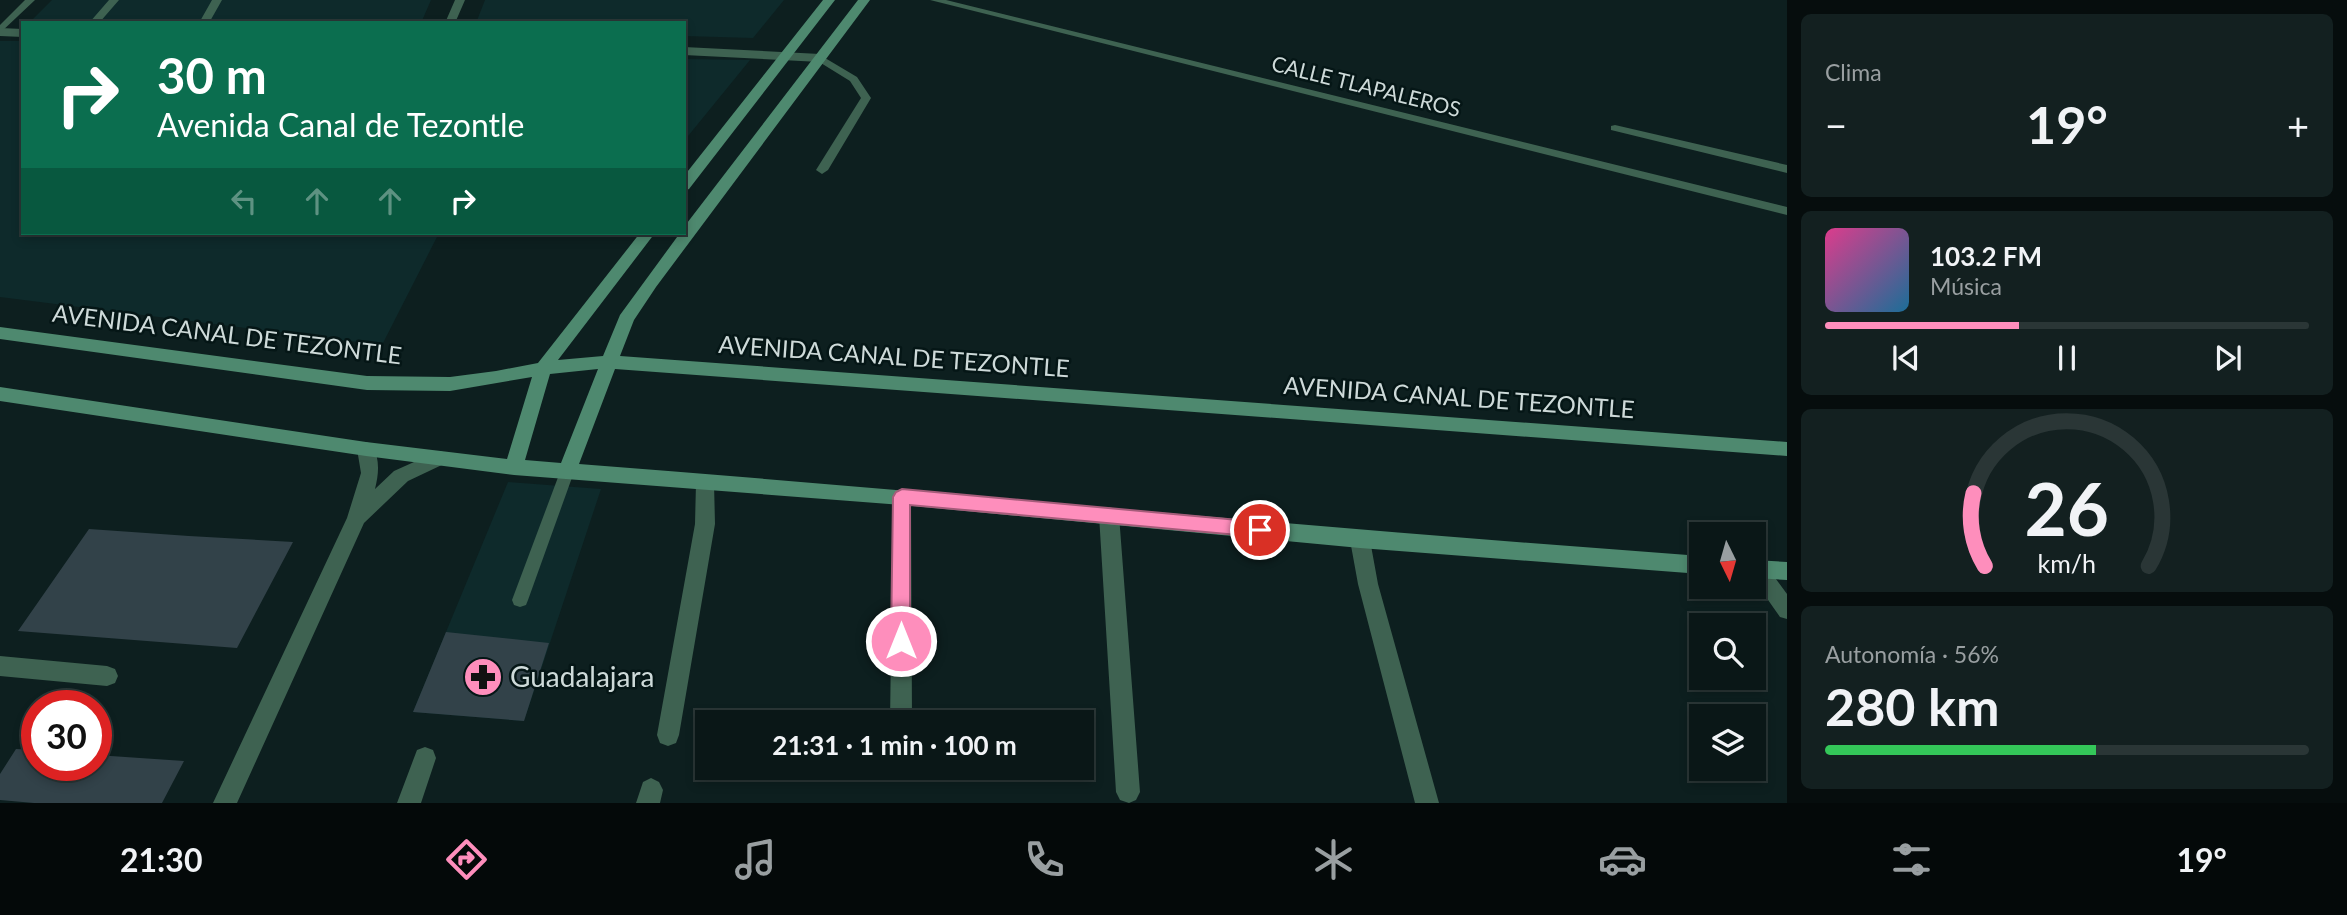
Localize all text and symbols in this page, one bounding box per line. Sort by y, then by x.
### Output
text: 30 m [157,46,267,104]
icon: right [42,49,133,140]
street label: CALLE TLAPALEROS [1269,50,1464,121]
text: Clima [1825,58,1882,86]
text: 19° [2026,93,2108,155]
text: − [1825,102,1847,148]
text: + [2287,102,2309,148]
text: Avenida Canal de Tezontle [157,105,524,144]
icon: left [225,182,263,220]
icon: ahead [298,182,336,220]
icon: ahead [371,182,409,220]
icon: right [444,182,482,220]
text: 103.2 FM [1930,240,2042,272]
text: Música [1930,272,2002,300]
street label: AVENIDA CANAL DE TEZONTLE [51,298,403,369]
street label: AVENIDA CANAL DE TEZONTLE [718,329,1070,382]
icon: previous [1887,339,1925,377]
icon: pause [2048,339,2086,377]
icon: next [2209,339,2247,377]
street label: AVENIDA CANAL DE TEZONTLE [1283,370,1635,423]
text: 26 [2025,465,2109,553]
pin [1230,500,1290,560]
icon: arrive [1241,511,1279,549]
north arrow [1689,522,1766,598]
map controls [1689,522,1766,781]
text: km/h [2038,548,2096,578]
position arrow [864,604,938,678]
button: search [1689,613,1766,690]
text: Autonomía · 56% [1825,640,1999,668]
pharmacy icon: Guadalajara [462,656,504,698]
place label: Guadalajara [510,659,654,693]
text: 280 km [1825,675,1999,737]
speed limit sign: 30 [21,690,112,781]
button: layers [1689,704,1766,781]
text: 21:31 · 1 min · 100 m [772,729,1017,761]
icon: directions [442,835,491,884]
icon: music [731,835,780,884]
icon: phone [1020,835,1069,884]
icon: climate [1309,835,1358,884]
icon: car [1598,835,1647,884]
icon: filters [1887,835,1936,884]
text: 21:30 [120,840,202,879]
text: 19° [2176,840,2227,879]

